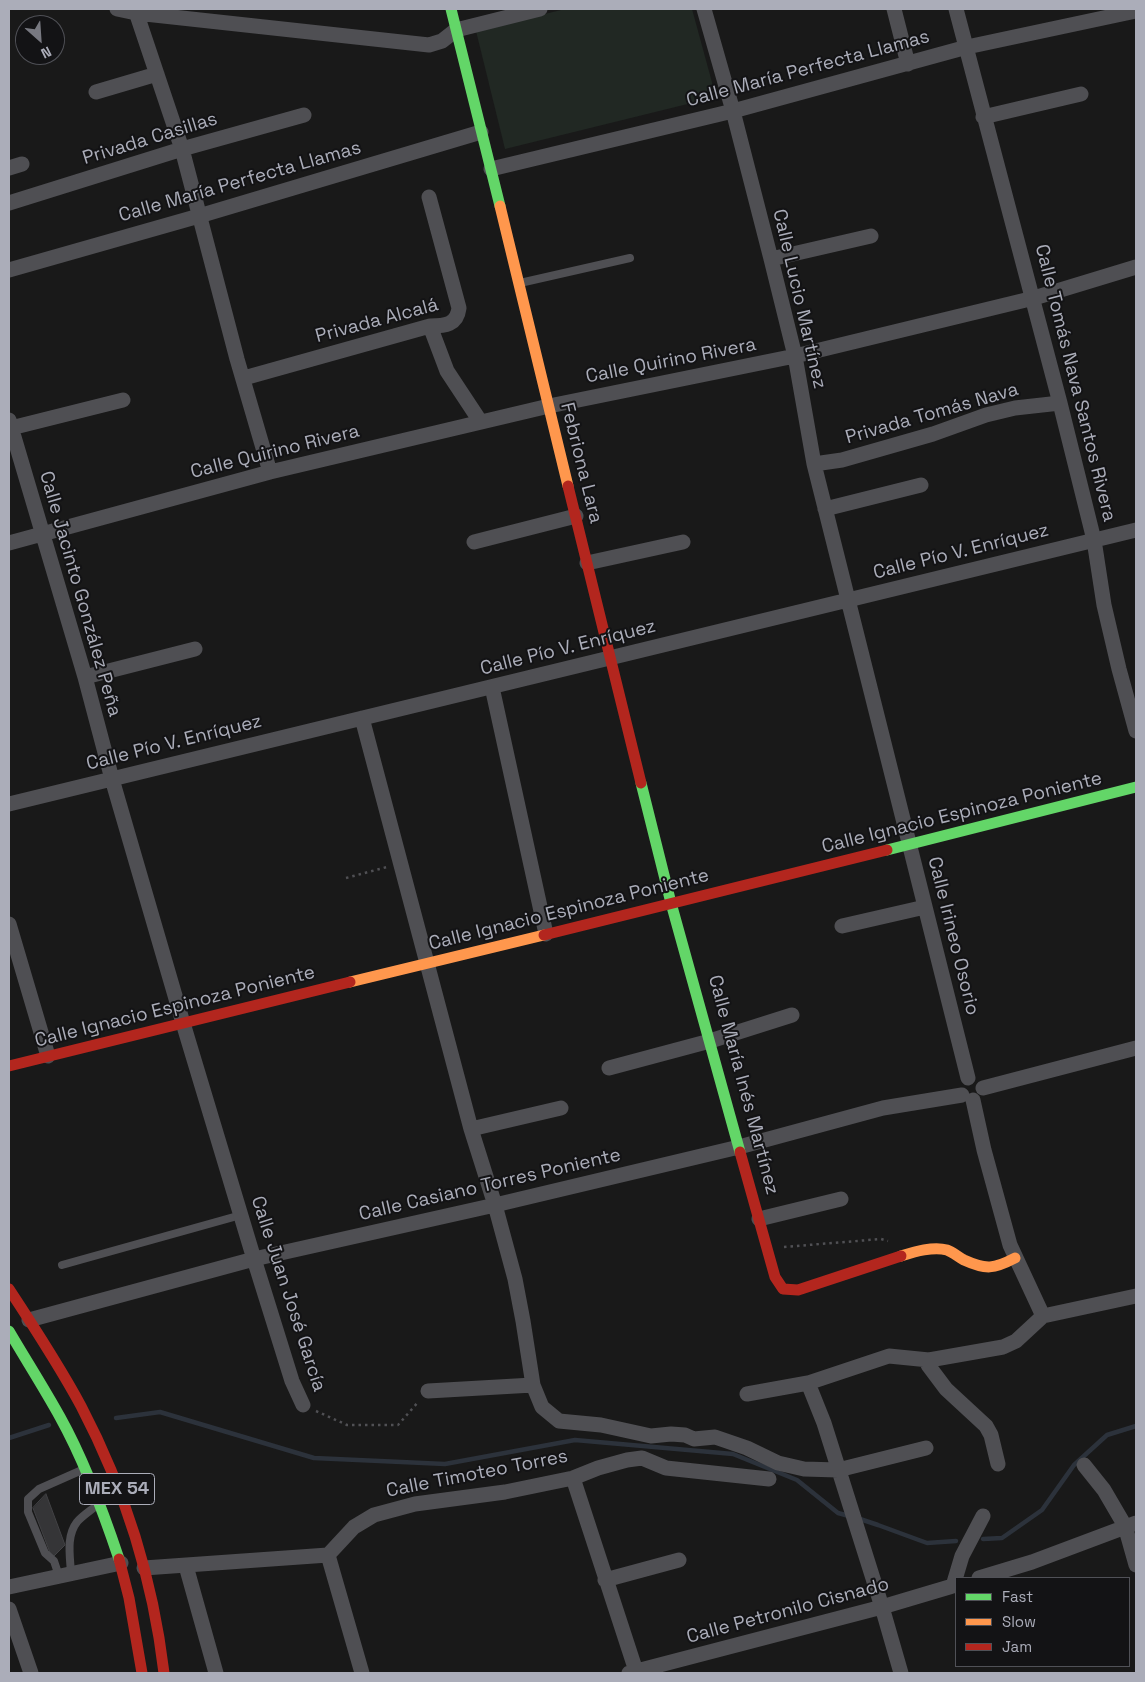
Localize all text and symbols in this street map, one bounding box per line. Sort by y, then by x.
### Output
north arrow [15,15,65,65]
street label: Calle María Perfecta Llamas [684,26,932,112]
text: N [38,42,54,63]
street label: Privada Casillas [80,108,220,170]
street label: Calle María Perfecta Llamas [116,136,364,228]
street label: Calle Lucio Martínez [767,207,831,391]
street label: Calle Tomás Nava Santos Rivera [1029,242,1121,524]
street label: Privada Alcalá [313,294,441,348]
street label: Calle Quirino Rivera [584,333,758,389]
street label: Privada Tomás Nava [843,378,1021,450]
street label: Febriona Lara [555,400,607,526]
street label: Calle Quirino Rivera [188,420,362,484]
street label: Calle Jacinto González Peña [34,469,126,719]
street label: Calle Pío V. Enríquez [871,519,1051,585]
street label: Calle Pío V. Enríquez [478,615,658,681]
street label: Calle Pío V. Enríquez [84,710,264,776]
street label: Calle Ignacio Espinoza Poniente [819,767,1105,859]
street label: Calle Irineo Osorio [922,854,984,1018]
street label: Calle Ignacio Espinoza Poniente [426,864,712,956]
street label: Calle Ignacio Espinoza Poniente [32,961,318,1053]
street label: Calle María Inés Martínez [703,973,783,1197]
street label: Calle Casiano Torres Poniente [357,1144,623,1226]
street label: Calle Juan José García [246,1193,330,1395]
street label: Calle Timoteo Torres [384,1445,570,1503]
road number: MEX 54 [80,1474,154,1505]
street label: Calle Petronilo Cisnado [684,1573,892,1649]
legend [955,1577,1130,1667]
text: Fast [1002,1587,1033,1606]
text: Slow [1002,1612,1036,1631]
text: Jam [1002,1637,1032,1656]

